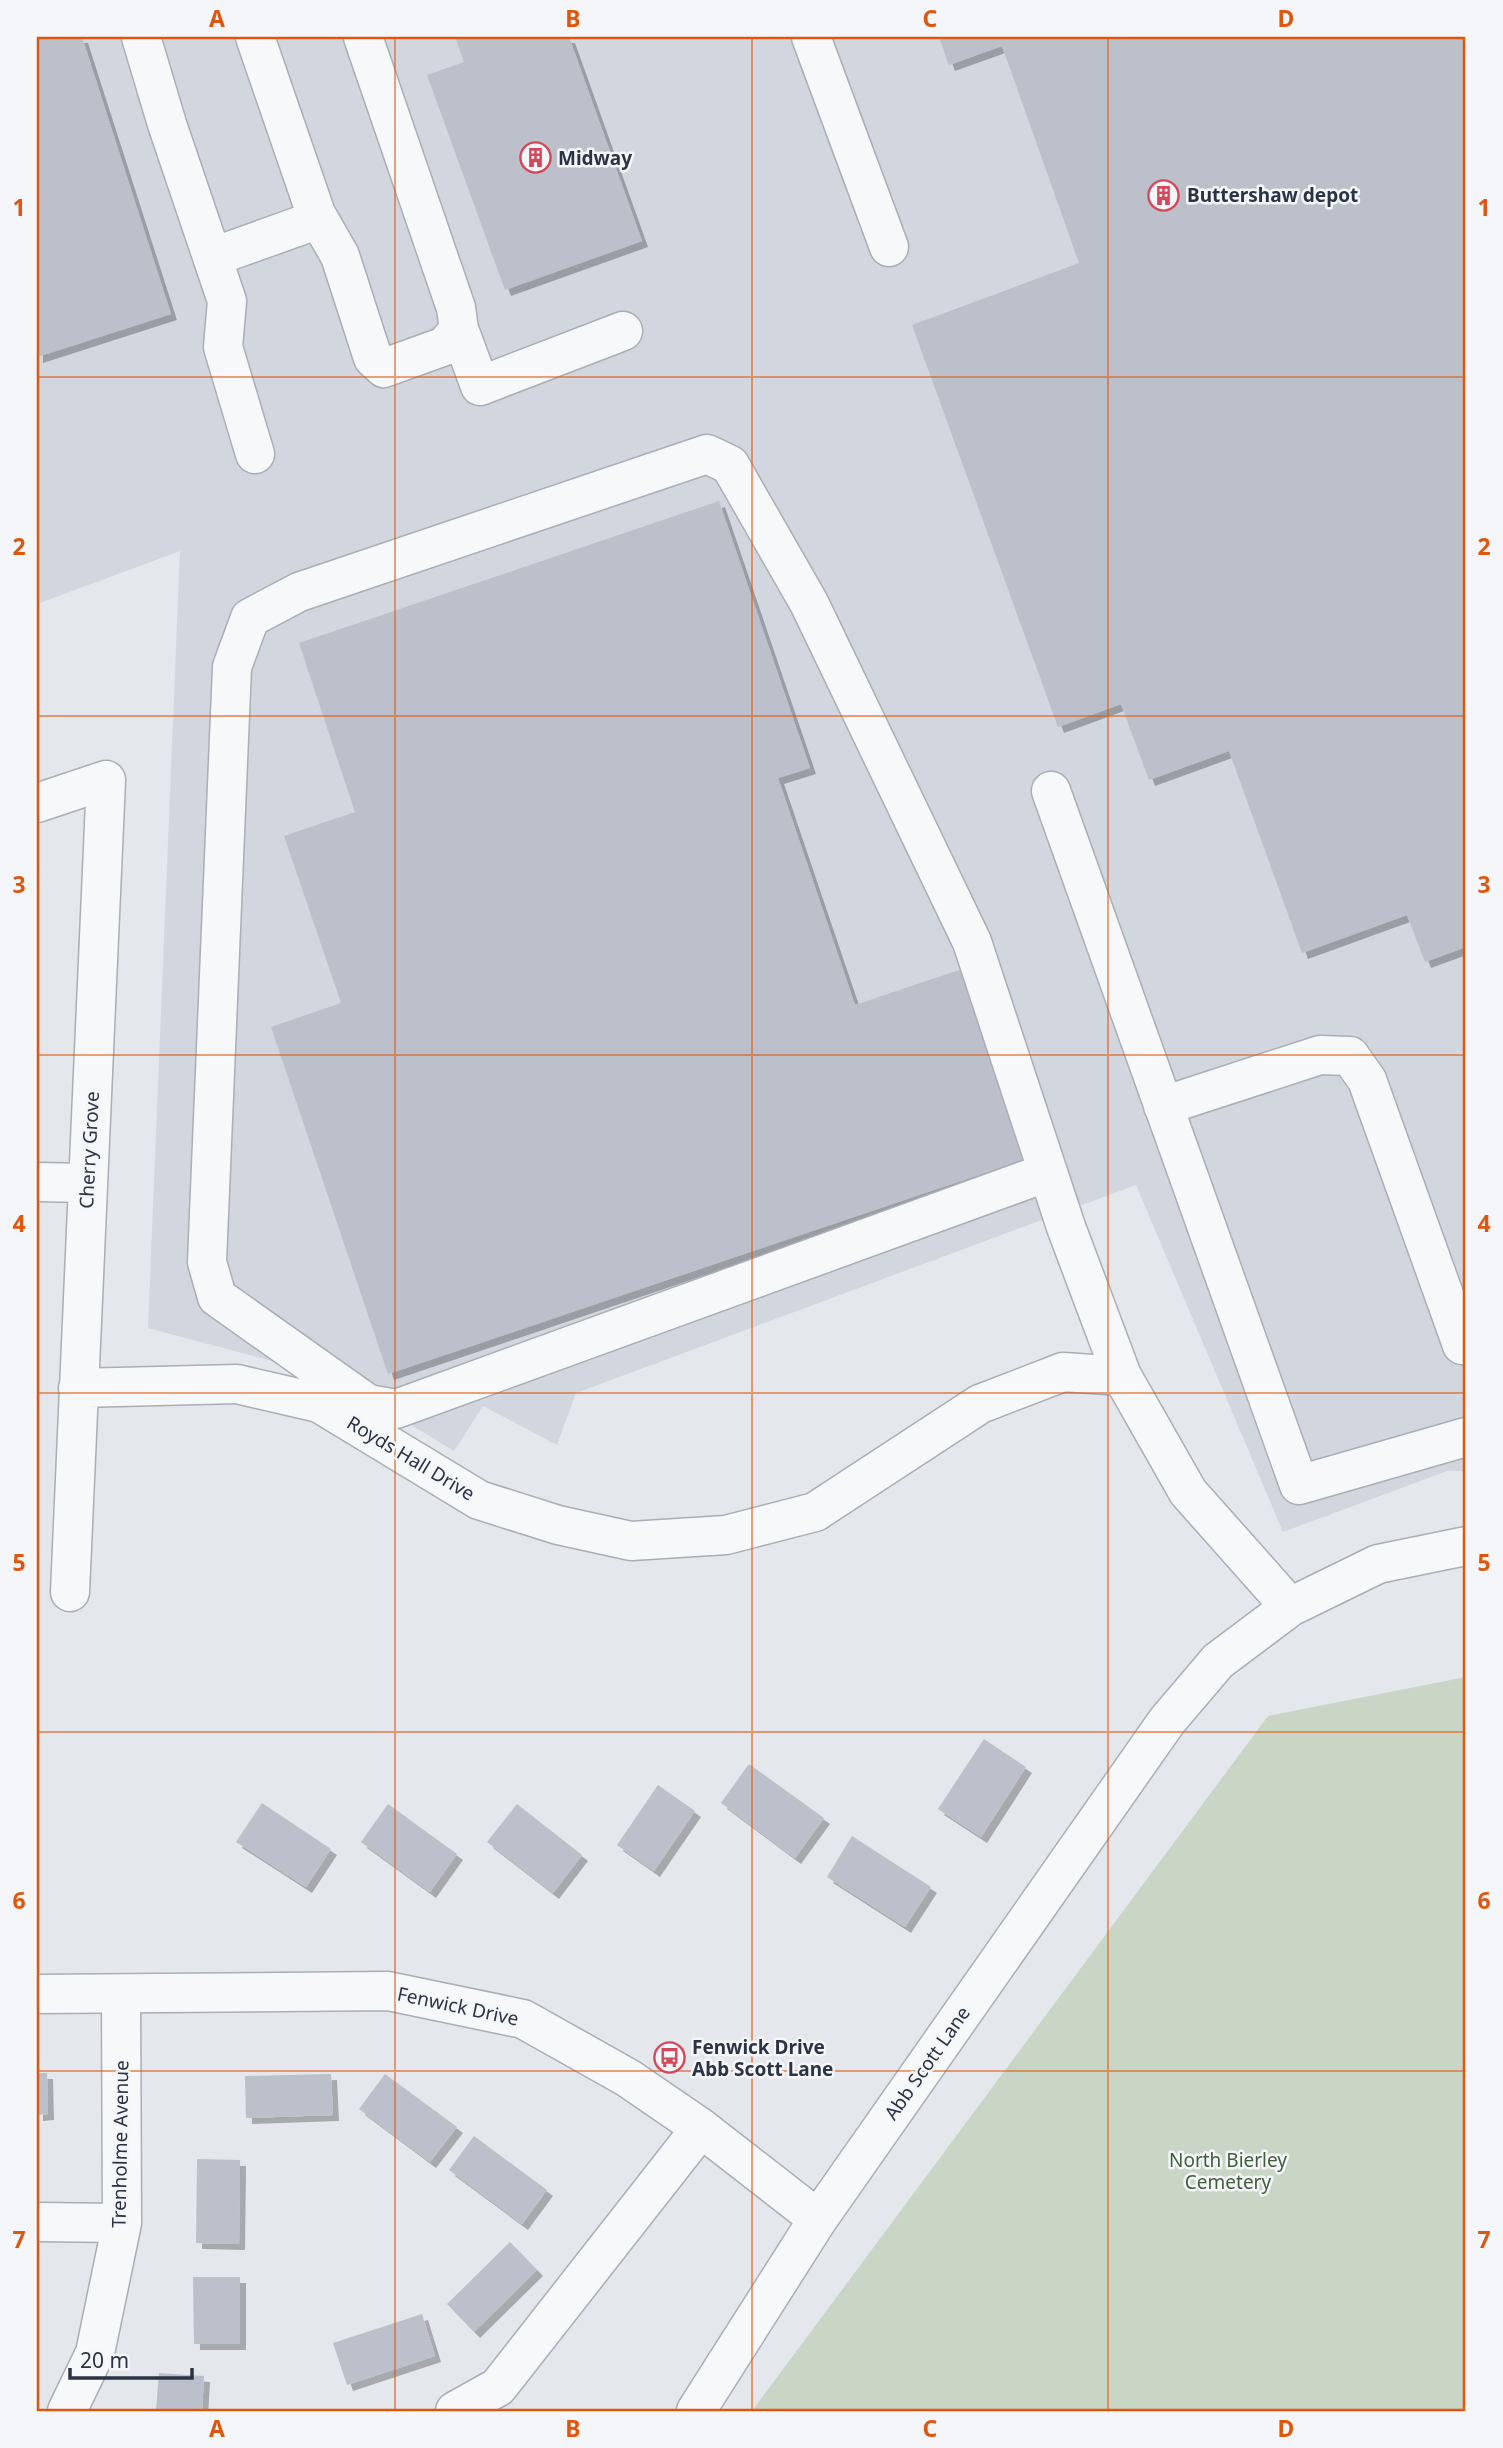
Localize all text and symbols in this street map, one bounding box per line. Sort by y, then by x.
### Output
text: A [209,2,225,34]
text: B [565,2,581,34]
text: C [923,2,938,34]
text: D [1278,2,1294,34]
building icon: Midway [518,141,552,175]
place label: Midway [558,145,632,171]
building icon: Buttershaw depot [1147,178,1181,212]
place label: Buttershaw depot [1187,182,1358,208]
text: 1 [12,191,26,223]
text: 1 [1477,191,1491,223]
text: 2 [12,530,26,562]
text: 2 [1477,530,1491,562]
text: 3 [12,868,26,900]
text: 3 [1477,868,1491,900]
street label: Cherry Grove [73,1091,105,1209]
text: 4 [12,1207,26,1239]
text: 4 [1477,1207,1491,1239]
street label: Royds Hall Drive [342,1410,480,1506]
text: 5 [12,1546,26,1578]
text: 5 [1477,1546,1491,1578]
text: 6 [12,1884,26,1916]
text: 6 [1477,1884,1491,1916]
street label: Fenwick Drive [395,1980,521,2032]
street label: Abb Scott Lane [878,2001,976,2125]
place label: Fenwick Drive Abb Scott Lane [692,2034,833,2082]
bus stop icon: Fenwick Drive Abb Scott Lane [652,2041,686,2075]
street label: Trenholme Avenue [106,2060,134,2228]
park label: North Bierley Cemetery [1169,2147,1287,2195]
text: 7 [12,2223,26,2255]
text: 7 [1477,2223,1491,2255]
scale bar [70,2336,192,2380]
text: 20 m [80,2346,129,2374]
text: A [209,2412,225,2444]
text: B [565,2412,581,2444]
text: C [923,2412,938,2444]
text: D [1278,2412,1294,2444]

